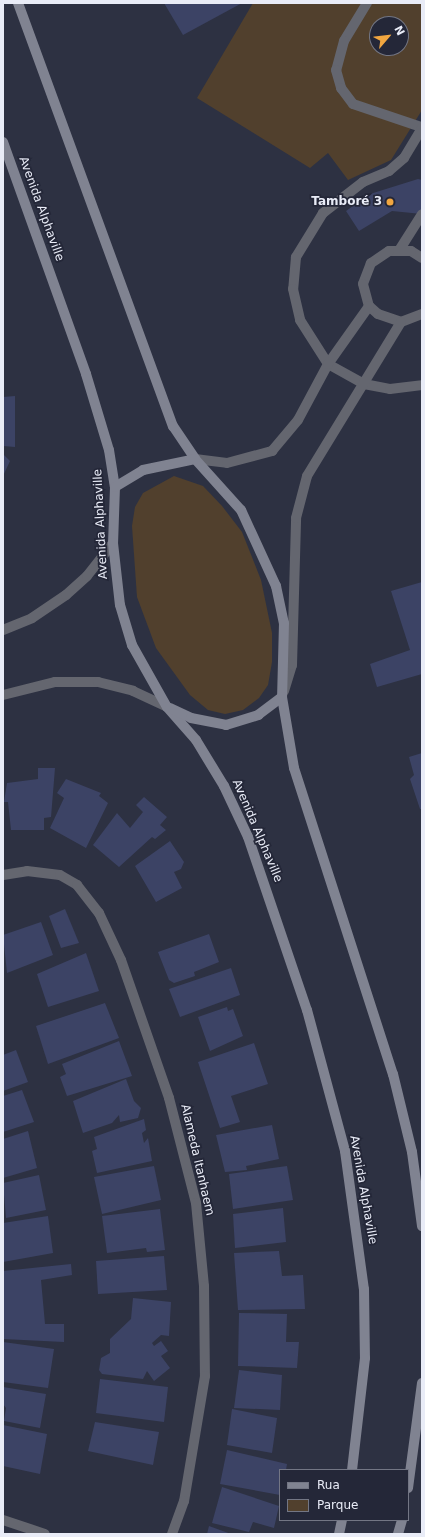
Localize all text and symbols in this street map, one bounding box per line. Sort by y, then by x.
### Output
north arrow [369,16,409,56]
text: N [391,23,407,38]
street label: Avenida Alphaville [15,155,67,263]
place label: Tamboré 3 [311,195,382,209]
marker: Tamboré 3 [385,197,395,207]
street label: Avenida Alphaville [91,469,111,579]
street label: Avenida Alphaville [229,777,285,885]
street label: Alameda Itanhaem [177,1103,217,1217]
street label: Avenida Alphaville [346,1134,380,1246]
legend [279,1469,409,1521]
text: Rua [317,1478,340,1492]
text: Parque [317,1498,358,1512]

